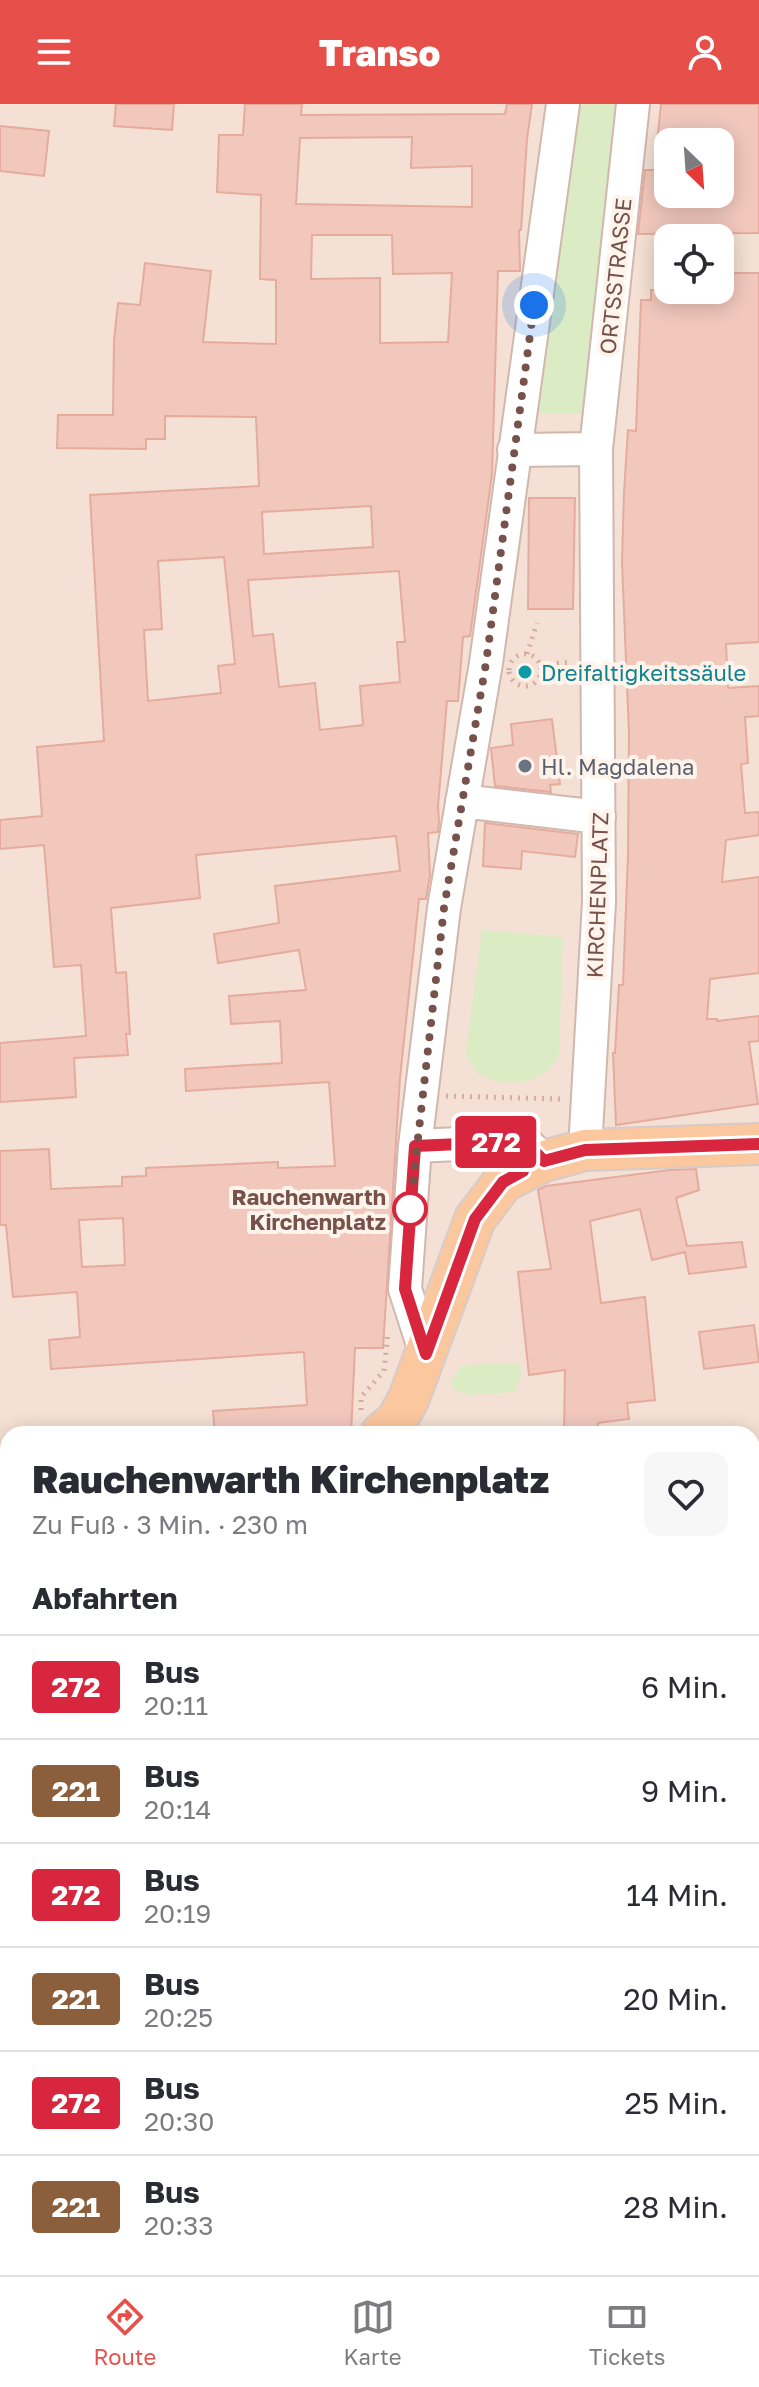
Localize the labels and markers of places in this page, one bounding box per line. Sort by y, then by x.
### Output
place label: Dreifaltigkeitssäule [541,659,746,686]
marker: Dreifaltigkeitssäule [516,663,534,681]
place label: Hl. Magdalena [541,753,694,780]
marker: Hl. Magdalena [516,757,534,775]
place label: Rauchenwarth Kirchenplatz [232,1183,386,1235]
marker: Rauchenwarth Kirchenplatz [393,1192,427,1226]

